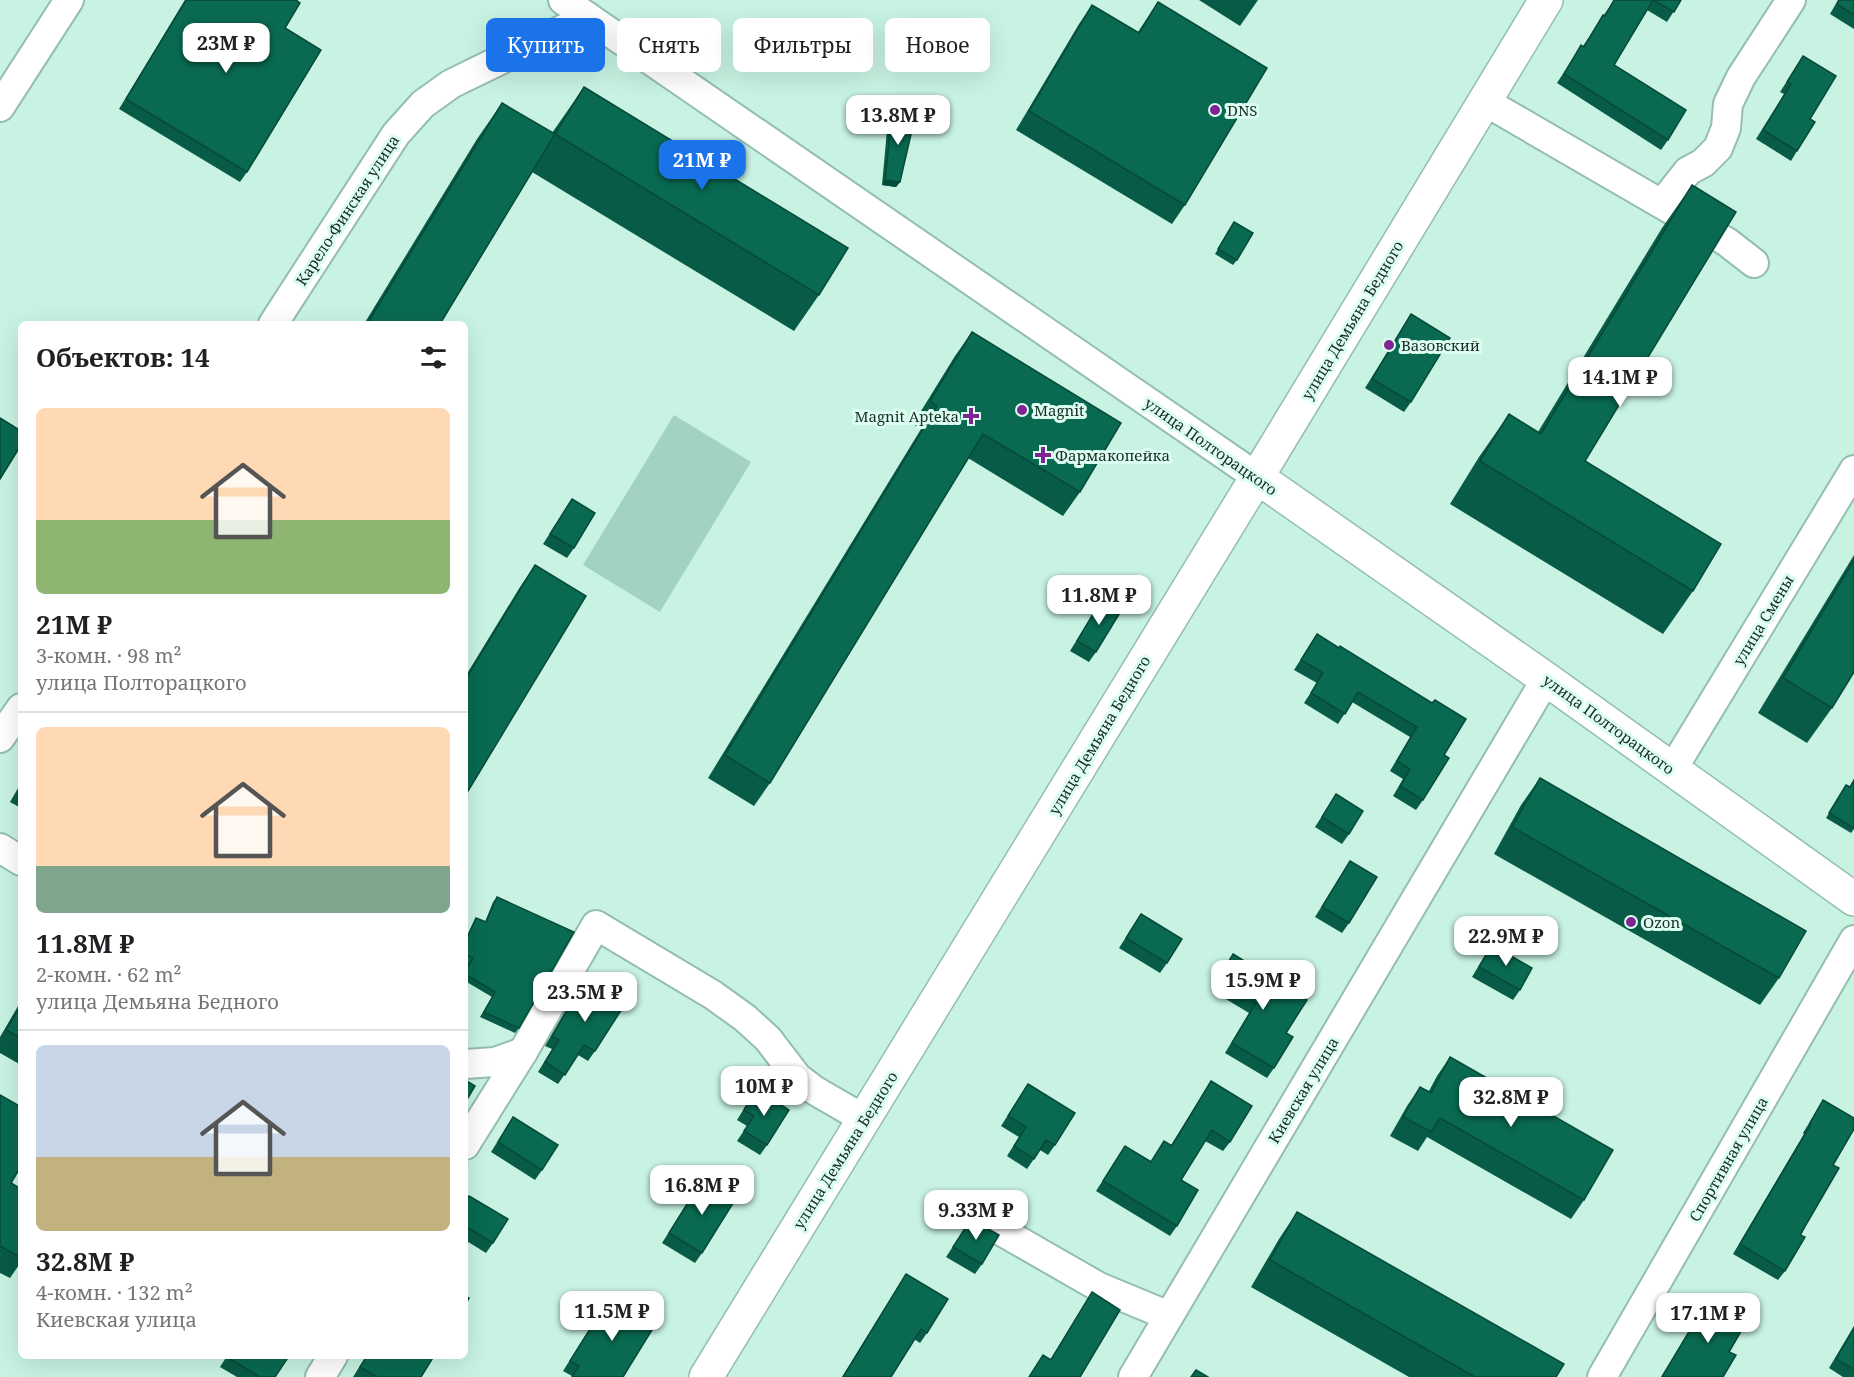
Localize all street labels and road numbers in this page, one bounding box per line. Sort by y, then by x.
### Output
street label: Карело-Финская улица [291,131,403,289]
street label: улица Демьяна Бедного [1297,237,1407,403]
street label: улица Полторацкого [1141,393,1281,499]
street label: улица Смены [1728,571,1798,669]
street label: улица Демьяна Бедного [1044,652,1154,818]
street label: улица Полторацкого [1539,670,1679,778]
street label: Киевская улица [1263,1033,1343,1147]
street label: улица Демьяна Бедного [788,1067,902,1233]
street label: Спортивная улица [1684,1093,1772,1225]

